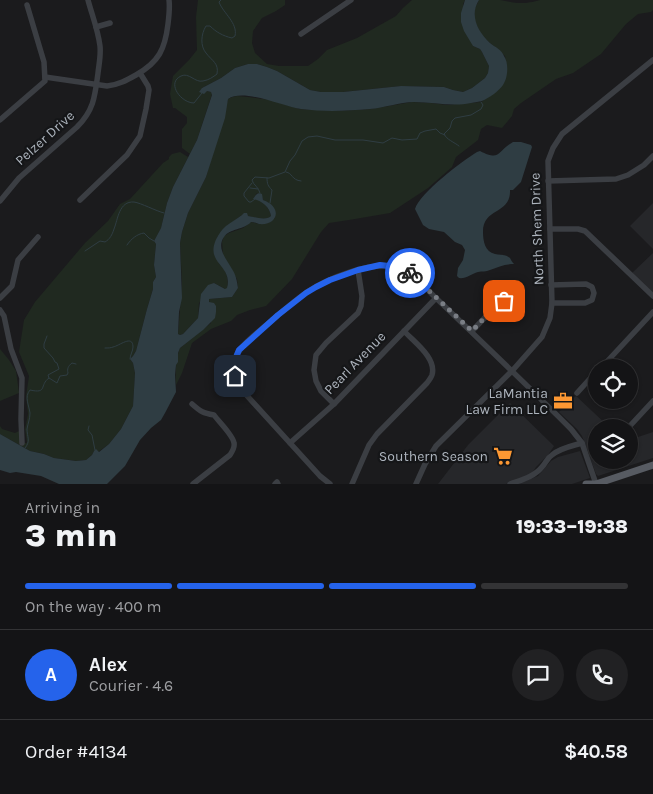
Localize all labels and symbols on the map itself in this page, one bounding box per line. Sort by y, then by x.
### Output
street label: Pelzer Drive [12,107,78,169]
street label: North Shem Drive [527,172,547,286]
courier [385,248,435,298]
pin [483,280,525,322]
street label: Pearl Avenue [321,328,389,398]
pin [214,355,256,397]
place label: LaMantia Law Firm LLC [466,385,548,418]
office icon: LaMantia Law Firm LLC [552,390,574,412]
supermarket icon: Southern Season [492,445,514,467]
place label: Southern Season [379,448,488,465]

